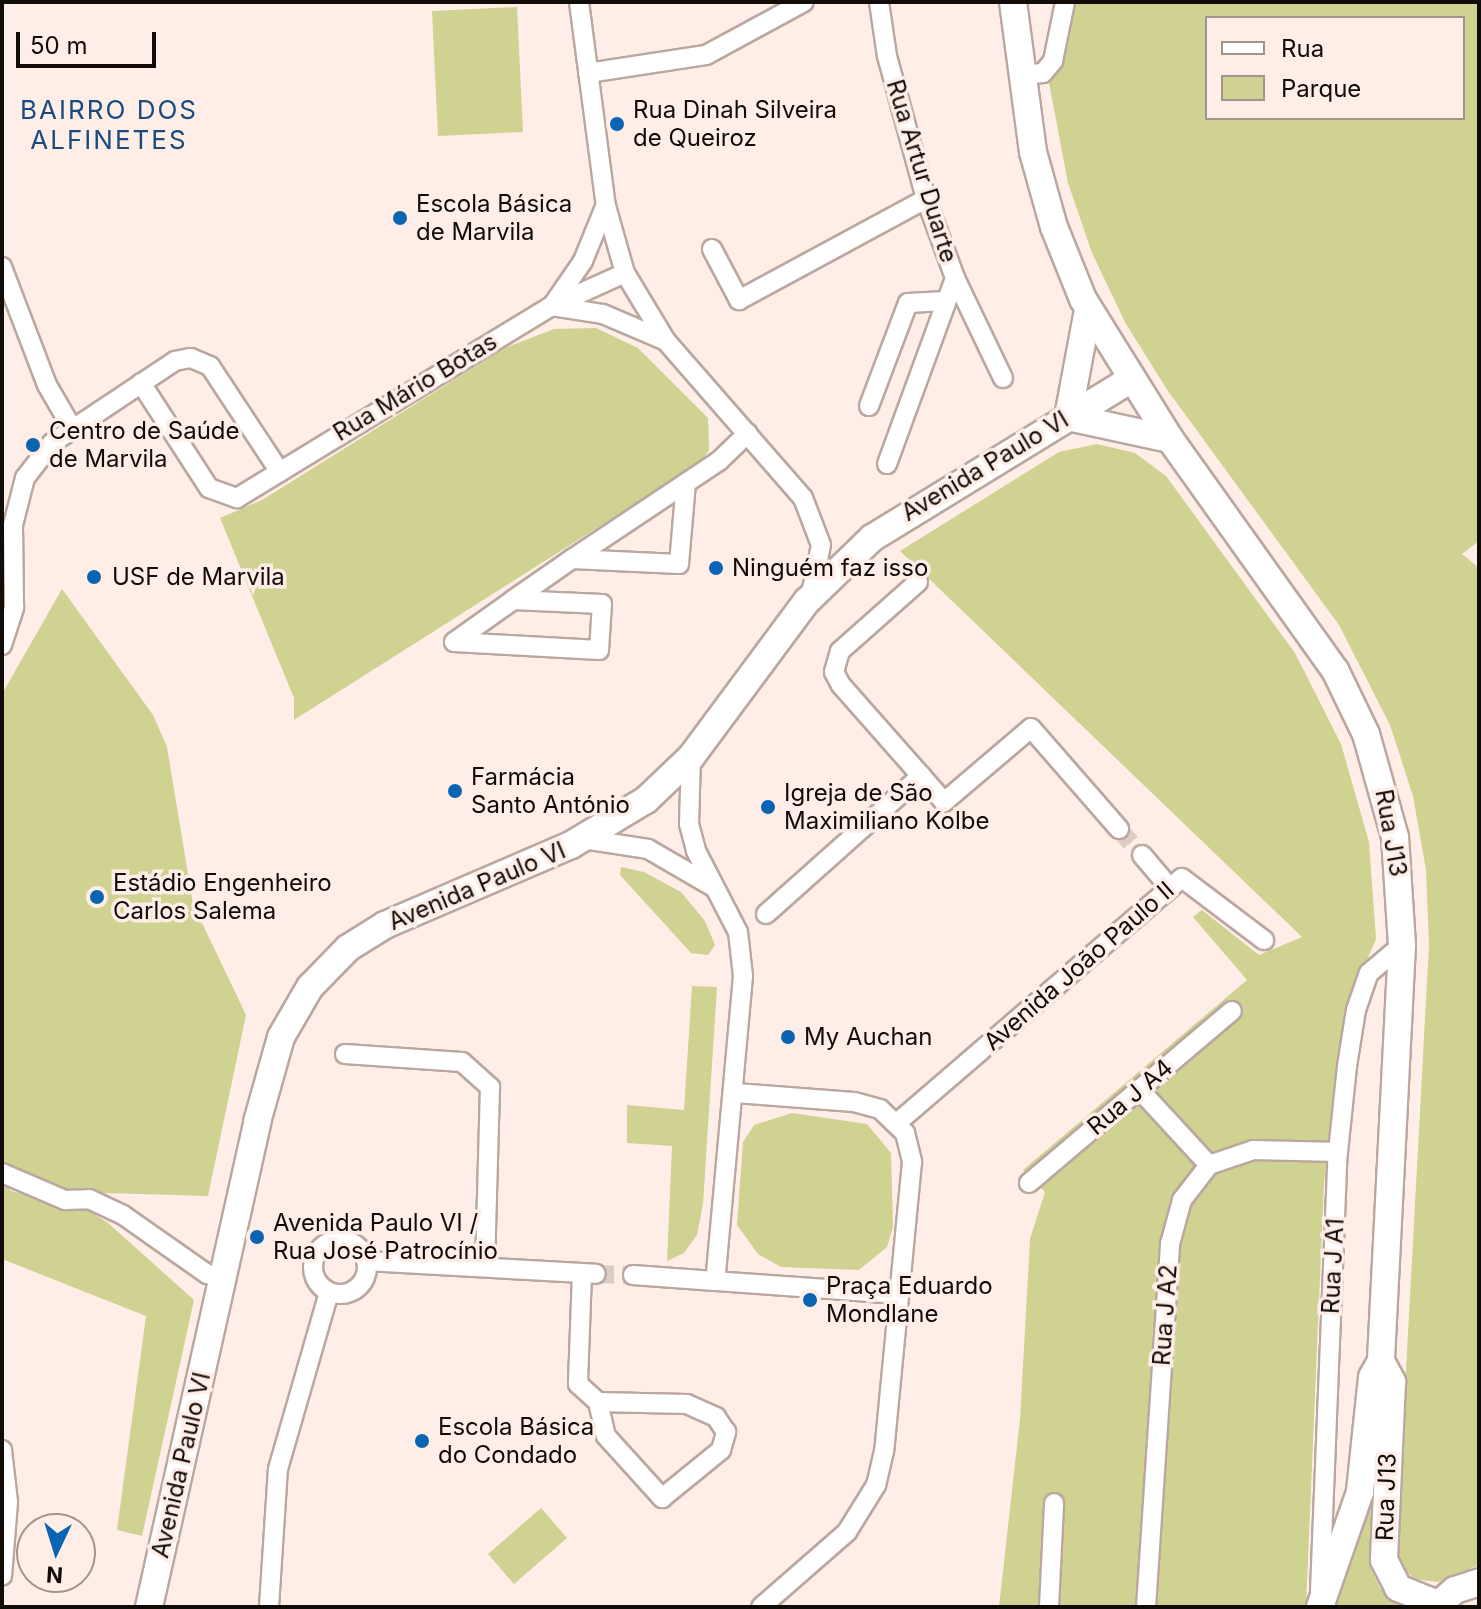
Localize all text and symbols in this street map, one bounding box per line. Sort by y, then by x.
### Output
scale bar [20,16,160,66]
legend [1205,16,1465,120]
text: 50 m [30,31,88,60]
text: Rua [1281,34,1324,63]
text: Parque [1281,74,1361,103]
street label: Rua Artur Duarte [881,76,963,266]
district label: BAIRRO DOS ALFINETES [20,94,198,156]
place label: Rua Dinah Silveira de Queiroz [633,96,837,152]
marker: Rua Dinah Silveira de Queiroz [608,115,626,133]
place label: Escola Básica de Marvila [416,190,572,246]
marker: Escola Básica de Marvila [391,209,409,227]
street label: Rua Mário Botas [328,327,502,447]
street label: Avenida Paulo VI [896,405,1074,527]
place label: Centro de Saúde de Marvila [49,417,240,473]
marker: Centro de Saúde de Marvila [24,436,42,454]
place label: Ninguém faz isso [732,554,928,582]
marker: Ninguém faz isso [707,559,725,577]
place label: USF de Marvila [112,563,285,591]
marker: USF de Marvila [83,566,105,588]
place label: Farmácia Santo António [471,763,630,819]
place label: Igreja de São Maximiliano Kolbe [784,779,989,835]
marker: Farmácia Santo António [446,782,464,800]
street label: Rua J13 [1369,787,1413,879]
marker: Igreja de São Maximiliano Kolbe [759,798,777,816]
street label: Avenida Paulo VI [384,836,570,936]
place label: Estádio Engenheiro Carlos Salema [113,869,332,925]
street label: Avenida João Paulo II [978,876,1180,1056]
marker: Estádio Engenheiro Carlos Salema [88,888,106,906]
place label: My Auchan [804,1023,932,1051]
marker: My Auchan [779,1028,797,1046]
street label: Rua J A4 [1082,1053,1178,1141]
place label: Avenida Paulo VI / Rua José Patrocínio [273,1209,498,1265]
street label: Rua J A1 [1316,1217,1350,1315]
marker: Avenida Paulo VI / Rua José Patrocínio [248,1228,266,1246]
street label: Rua J A2 [1147,1263,1183,1367]
place label: Praça Eduardo Mondlane [826,1272,993,1328]
marker: Praça Eduardo Mondlane [801,1291,819,1309]
street label: Avenida Paulo VI [146,1369,216,1561]
place label: Escola Básica do Condado [438,1413,594,1469]
marker: Escola Básica do Condado [413,1432,431,1450]
street label: Rua J13 [1370,1452,1402,1542]
north arrow [16,1513,96,1593]
text: N [45,1561,64,1589]

